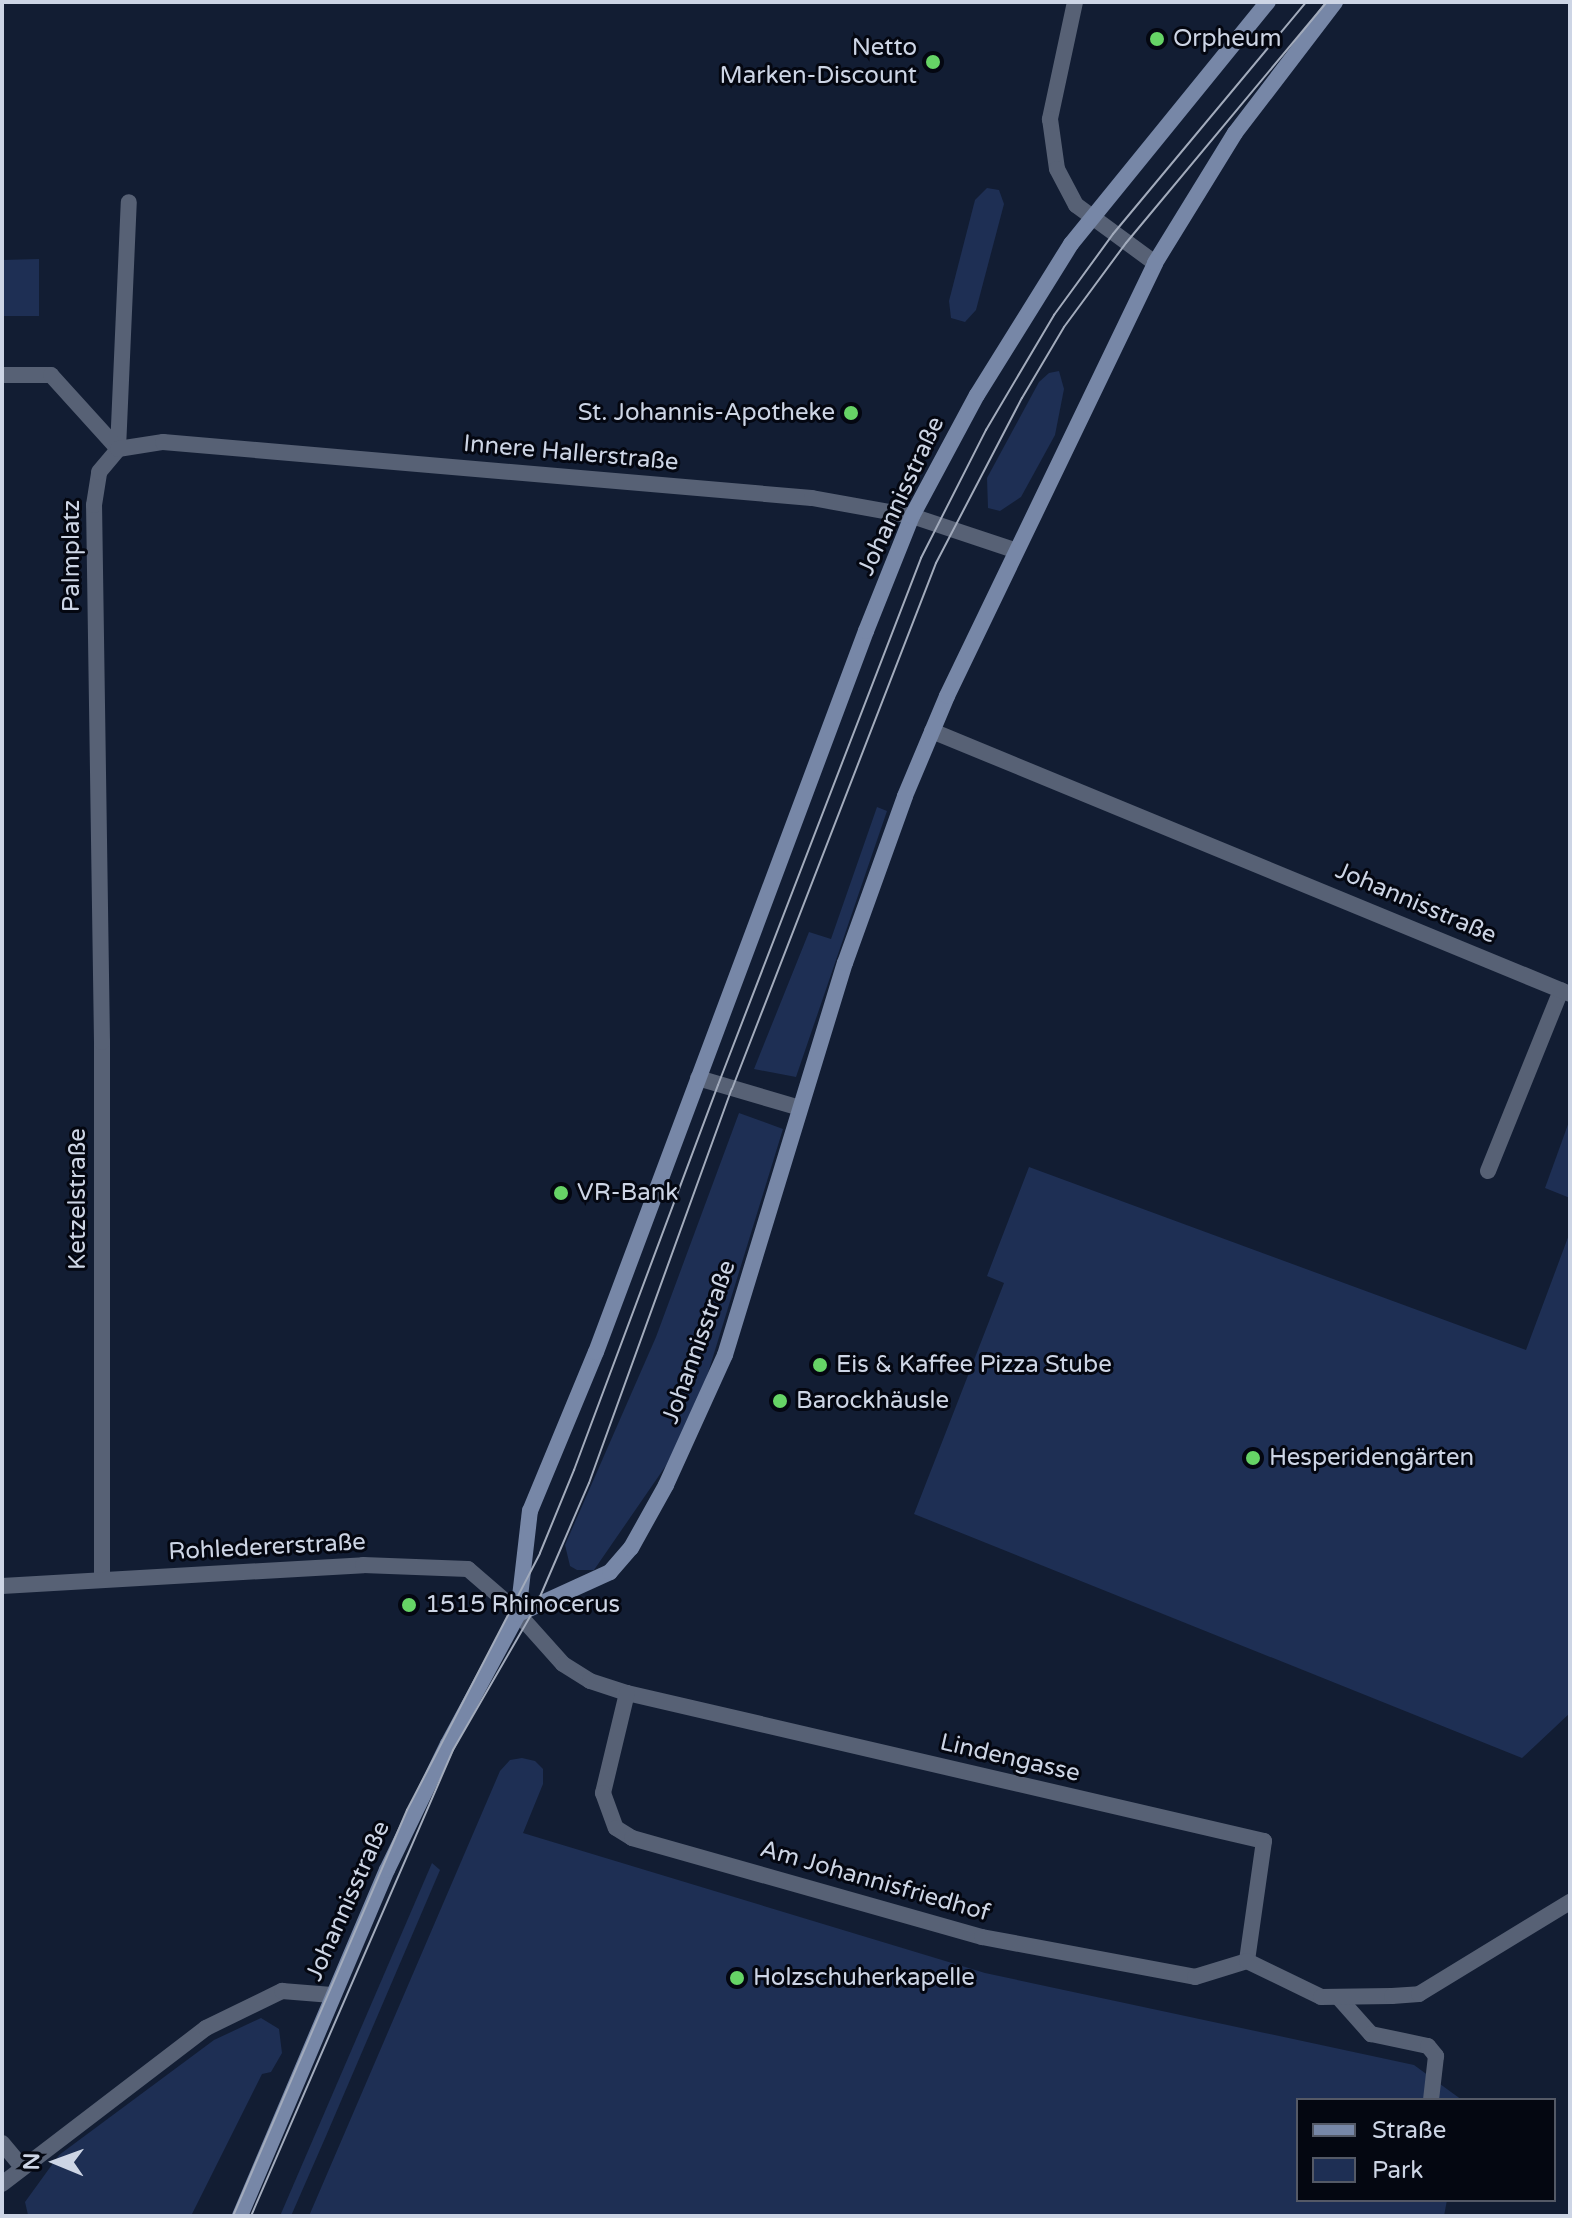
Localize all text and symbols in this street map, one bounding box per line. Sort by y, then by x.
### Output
place label: Orpheum [1173,25,1281,53]
marker: Orpheum [1148,30,1166,48]
place label: Netto Marken-Discount [720,34,917,90]
marker: Netto Marken-Discount [924,53,942,71]
place label: St. Johannis-Apotheke [578,399,835,427]
marker: St. Johannis-Apotheke [842,404,860,422]
street label: Johannisstraße [852,412,950,580]
street label: Innere Hallerstraße [462,429,680,477]
street label: Palmplatz [58,500,86,612]
street label: Johannisstraße [1331,856,1501,950]
street label: Ketzelstraße [64,1128,92,1270]
place label: VR-Bank [577,1179,678,1207]
marker: VR-Bank [552,1184,570,1202]
street label: Johannisstraße [656,1256,742,1428]
place label: Eis & Kaffee Pizza Stube [836,1351,1112,1379]
marker: Eis & Kaffee Pizza Stube [811,1356,829,1374]
place label: Barockhäusle [796,1387,949,1415]
marker: Barockhäusle [771,1392,789,1410]
place label: Hesperidengärten [1269,1444,1474,1472]
marker: Hesperidengärten [1244,1449,1262,1467]
street label: Rohledererstraße [168,1527,366,1567]
place label: 1515 Rhinocerus [425,1591,620,1619]
marker: 1515 Rhinocerus [400,1596,418,1614]
street label: Lindengasse [937,1728,1083,1788]
street label: Johannisstraße [300,1817,396,1985]
street label: Am Johannisfriedhof [757,1834,993,1928]
place label: Holzschuherkapelle [753,1964,975,1992]
marker: Holzschuherkapelle [728,1969,746,1987]
legend [1296,2098,1556,2202]
text: Straße [1372,2116,1446,2145]
north arrow [16,2122,96,2202]
text: N [19,2153,45,2171]
text: Park [1372,2156,1423,2185]

